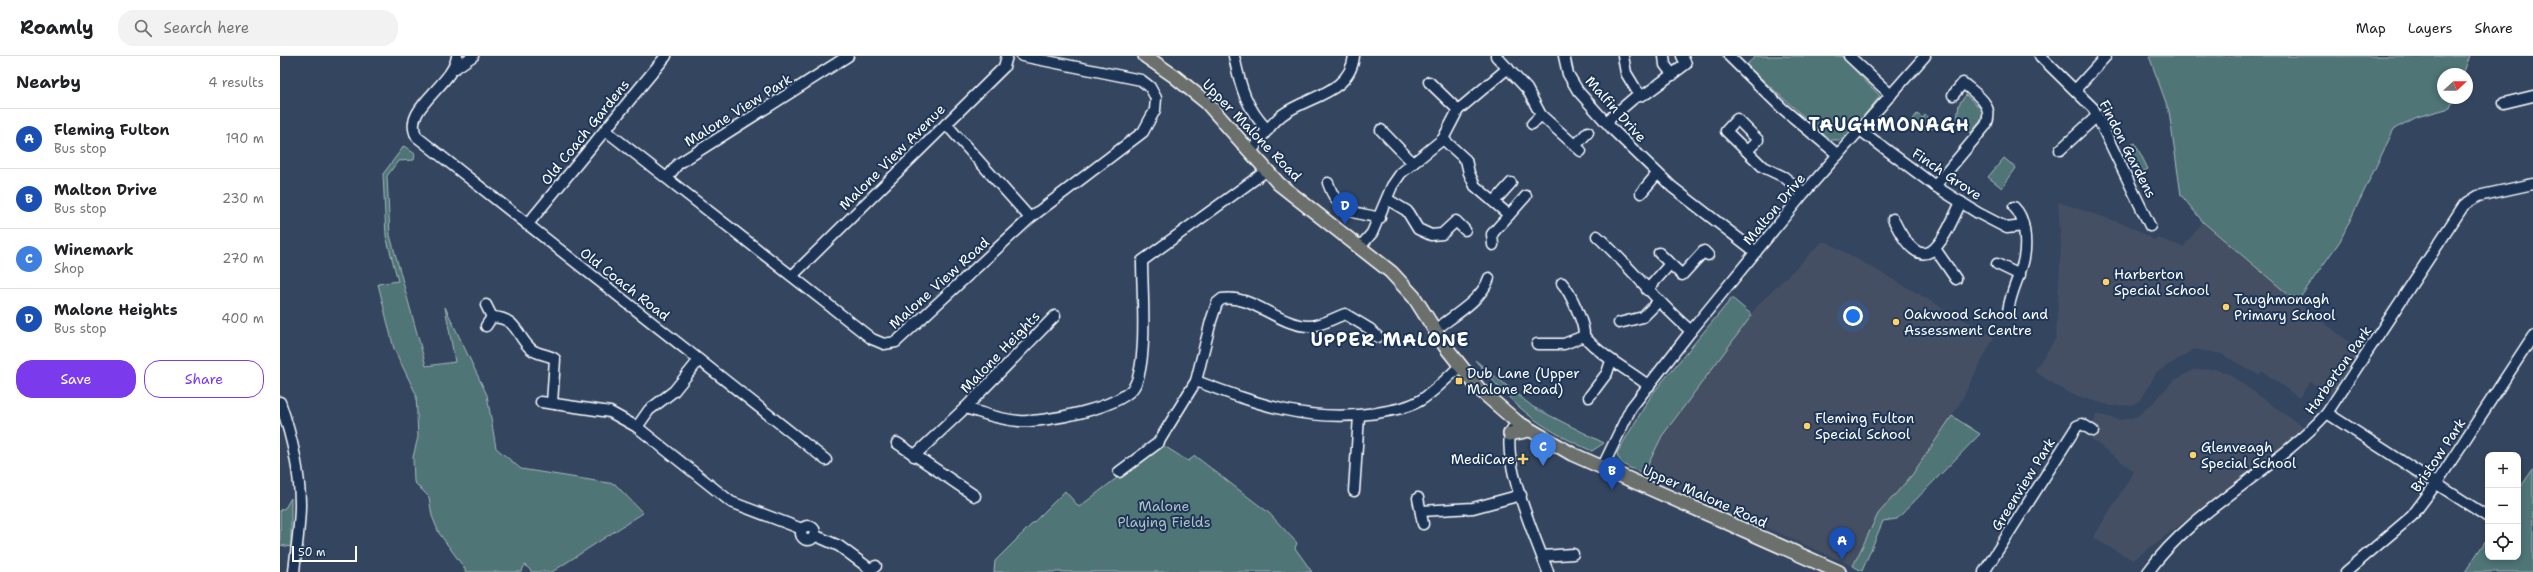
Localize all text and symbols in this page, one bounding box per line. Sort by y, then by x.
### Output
search box [118,10,398,46]
text: Roamly [20,15,94,40]
icon: search [132,17,154,39]
text: Search here [164,18,249,38]
text: Map [2356,19,2386,37]
text: Layers [2408,19,2452,37]
text: Share [2474,19,2513,37]
north arrow [2437,68,2473,104]
street label: Malone View Park [681,70,795,150]
text: Nearby [16,71,81,93]
street label: Malfin Drive [1582,72,1651,146]
text: 4 results [208,74,264,91]
street label: Upper Malone Road [1199,75,1305,185]
street label: Old Coach Gardens [537,76,633,188]
street label: Findon Gardens [2096,97,2160,201]
street label: Malone View Avenue [835,100,949,214]
district label: TAUGHMONAGH [1808,113,1970,137]
text: Fleming Fulton [54,120,169,140]
text: A [24,130,34,147]
text: 190 m [225,130,264,147]
text: Bus stop [54,140,106,157]
street label: Finch Grove [1909,144,1985,204]
street label: Malton Drive [1739,169,1809,248]
text: Malton Drive [54,180,157,200]
text: B [25,190,33,207]
text: 230 m [222,190,264,207]
pin: D [1332,192,1358,225]
text: Bus stop [54,200,106,217]
street label: Malone View Road [885,233,993,333]
text: Winemark [54,240,134,260]
street label: Old Coach Road [577,243,673,325]
text: C [25,250,33,267]
text: 270 m [222,250,264,267]
text: Shop [54,260,84,277]
place label: Harberton Special School [2114,265,2210,299]
marker: Harberton Special School [2101,277,2111,287]
place label: Taughmonagh Primary School [2234,290,2336,324]
text: Malone Heights [54,300,178,320]
marker: Taughmonagh Primary School [2221,302,2231,312]
place label: Oakwood School and Assessment Centre [1904,305,2048,339]
your location [1843,306,1863,326]
street label: Malone Heights [956,307,1044,397]
text: D [24,310,34,327]
text: 400 m [221,310,264,327]
marker: Oakwood School and Assessment Centre [1891,317,1901,327]
text: Bus stop [54,320,106,337]
street label: Harberton Park [2301,322,2375,418]
district label: UPPER MALONE [1310,328,1470,352]
button: Save [16,360,136,398]
button: Share [144,360,264,398]
place label: Dub Lane (Upper Malone Road) [1467,364,1580,398]
marker: Dub Lane (Upper Malone Road) [1454,376,1464,386]
place label: Fleming Fulton Special School [1815,409,1915,443]
street label: Bristow Park [2407,414,2469,496]
marker: Fleming Fulton Special School [1802,421,1812,431]
pin: C [1530,433,1556,466]
street label: Greenview Park [1987,434,2059,534]
place label: Glenveagh Special School [2201,438,2297,472]
place label: MediCare [1451,450,1515,468]
marker: Glenveagh Special School [2188,450,2198,460]
map controls [2485,452,2521,560]
button: + [2485,452,2521,488]
marker: MediCare [1518,454,1528,464]
pin: B [1599,457,1625,490]
street label: Upper Malone Road [1640,460,1770,532]
button: − [2485,488,2521,524]
park label: Malone Playing Fields [1117,497,1211,531]
button: locate [2485,524,2521,560]
pin: A [1829,527,1855,560]
scale bar [292,544,357,563]
text: 50 m [298,545,326,560]

